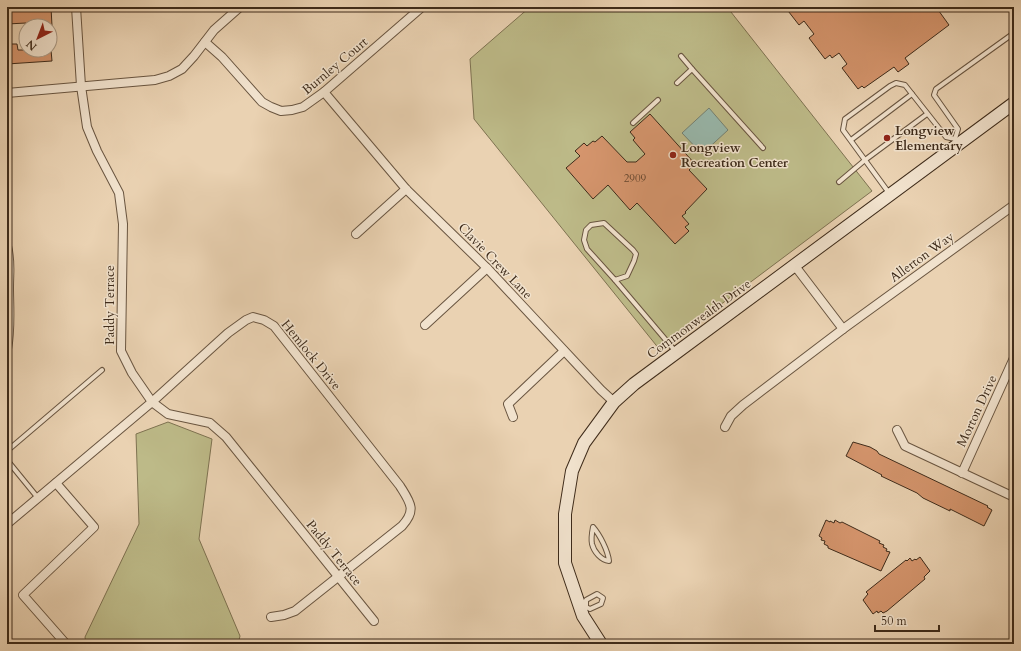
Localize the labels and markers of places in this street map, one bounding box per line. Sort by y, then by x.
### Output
place label: Longview Elementary [895,122,963,155]
marker: Longview Elementary [882,133,892,143]
place label: Longview Recreation Center [681,139,789,172]
marker: Longview Recreation Center [668,150,678,160]

